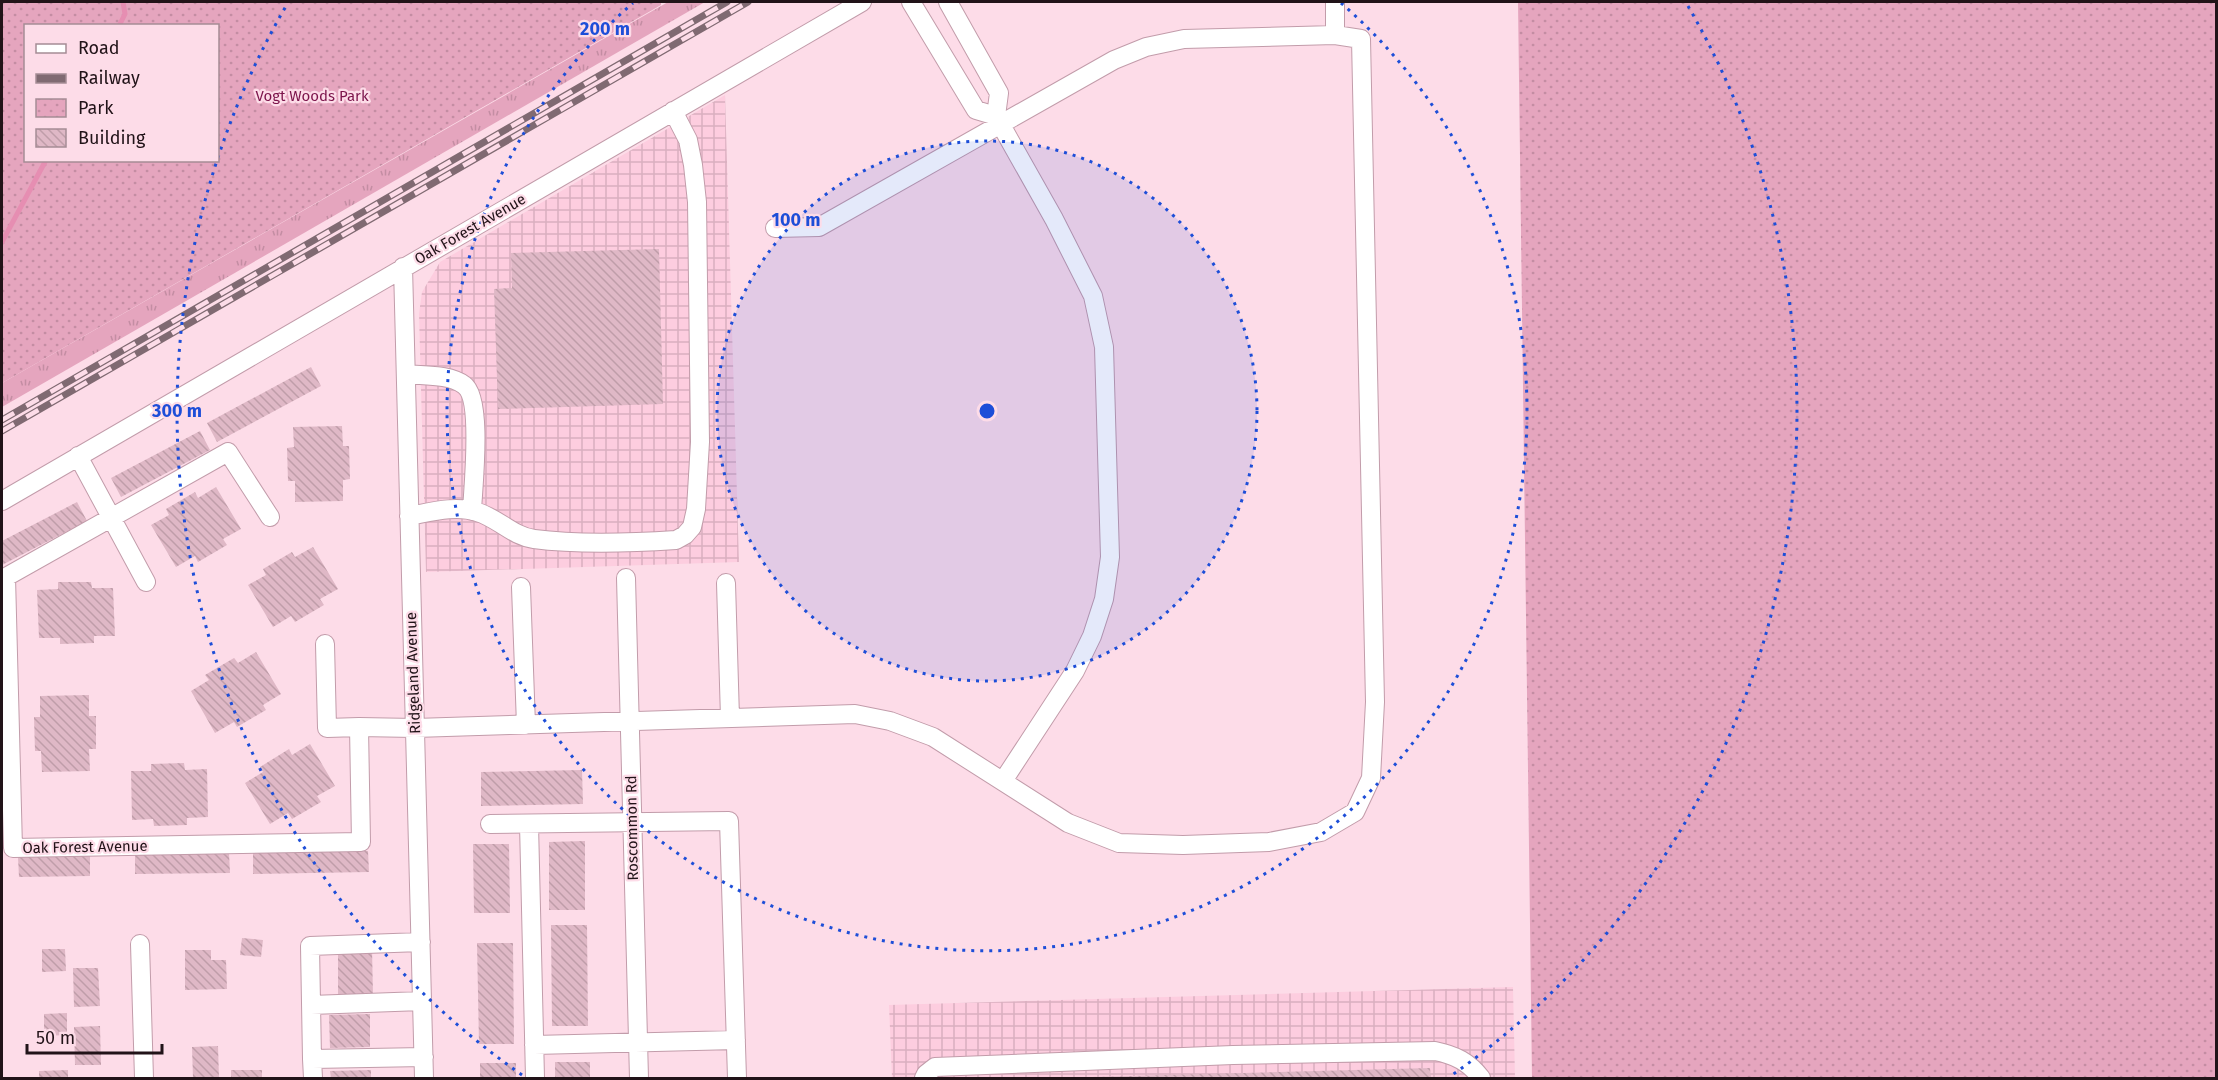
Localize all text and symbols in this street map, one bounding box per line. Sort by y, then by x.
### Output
text: 200 m [580,18,630,40]
legend [24,24,219,162]
text: Road [78,37,120,59]
text: Railway [78,67,140,89]
park label: Vogt Woods Park [255,87,369,105]
text: Park [78,97,114,119]
text: Building [78,127,146,149]
street label: Oak Forest Avenue [411,190,529,268]
text: 100 m [772,209,820,231]
text: 300 m [151,400,202,422]
centre of rings [977,401,997,421]
street label: Ridgeland Avenue [402,612,424,734]
street label: Roscommon Rd [622,775,642,881]
street label: Oak Forest Avenue [22,837,148,857]
scale bar [27,1017,162,1055]
text: 50 m [36,1027,75,1049]

